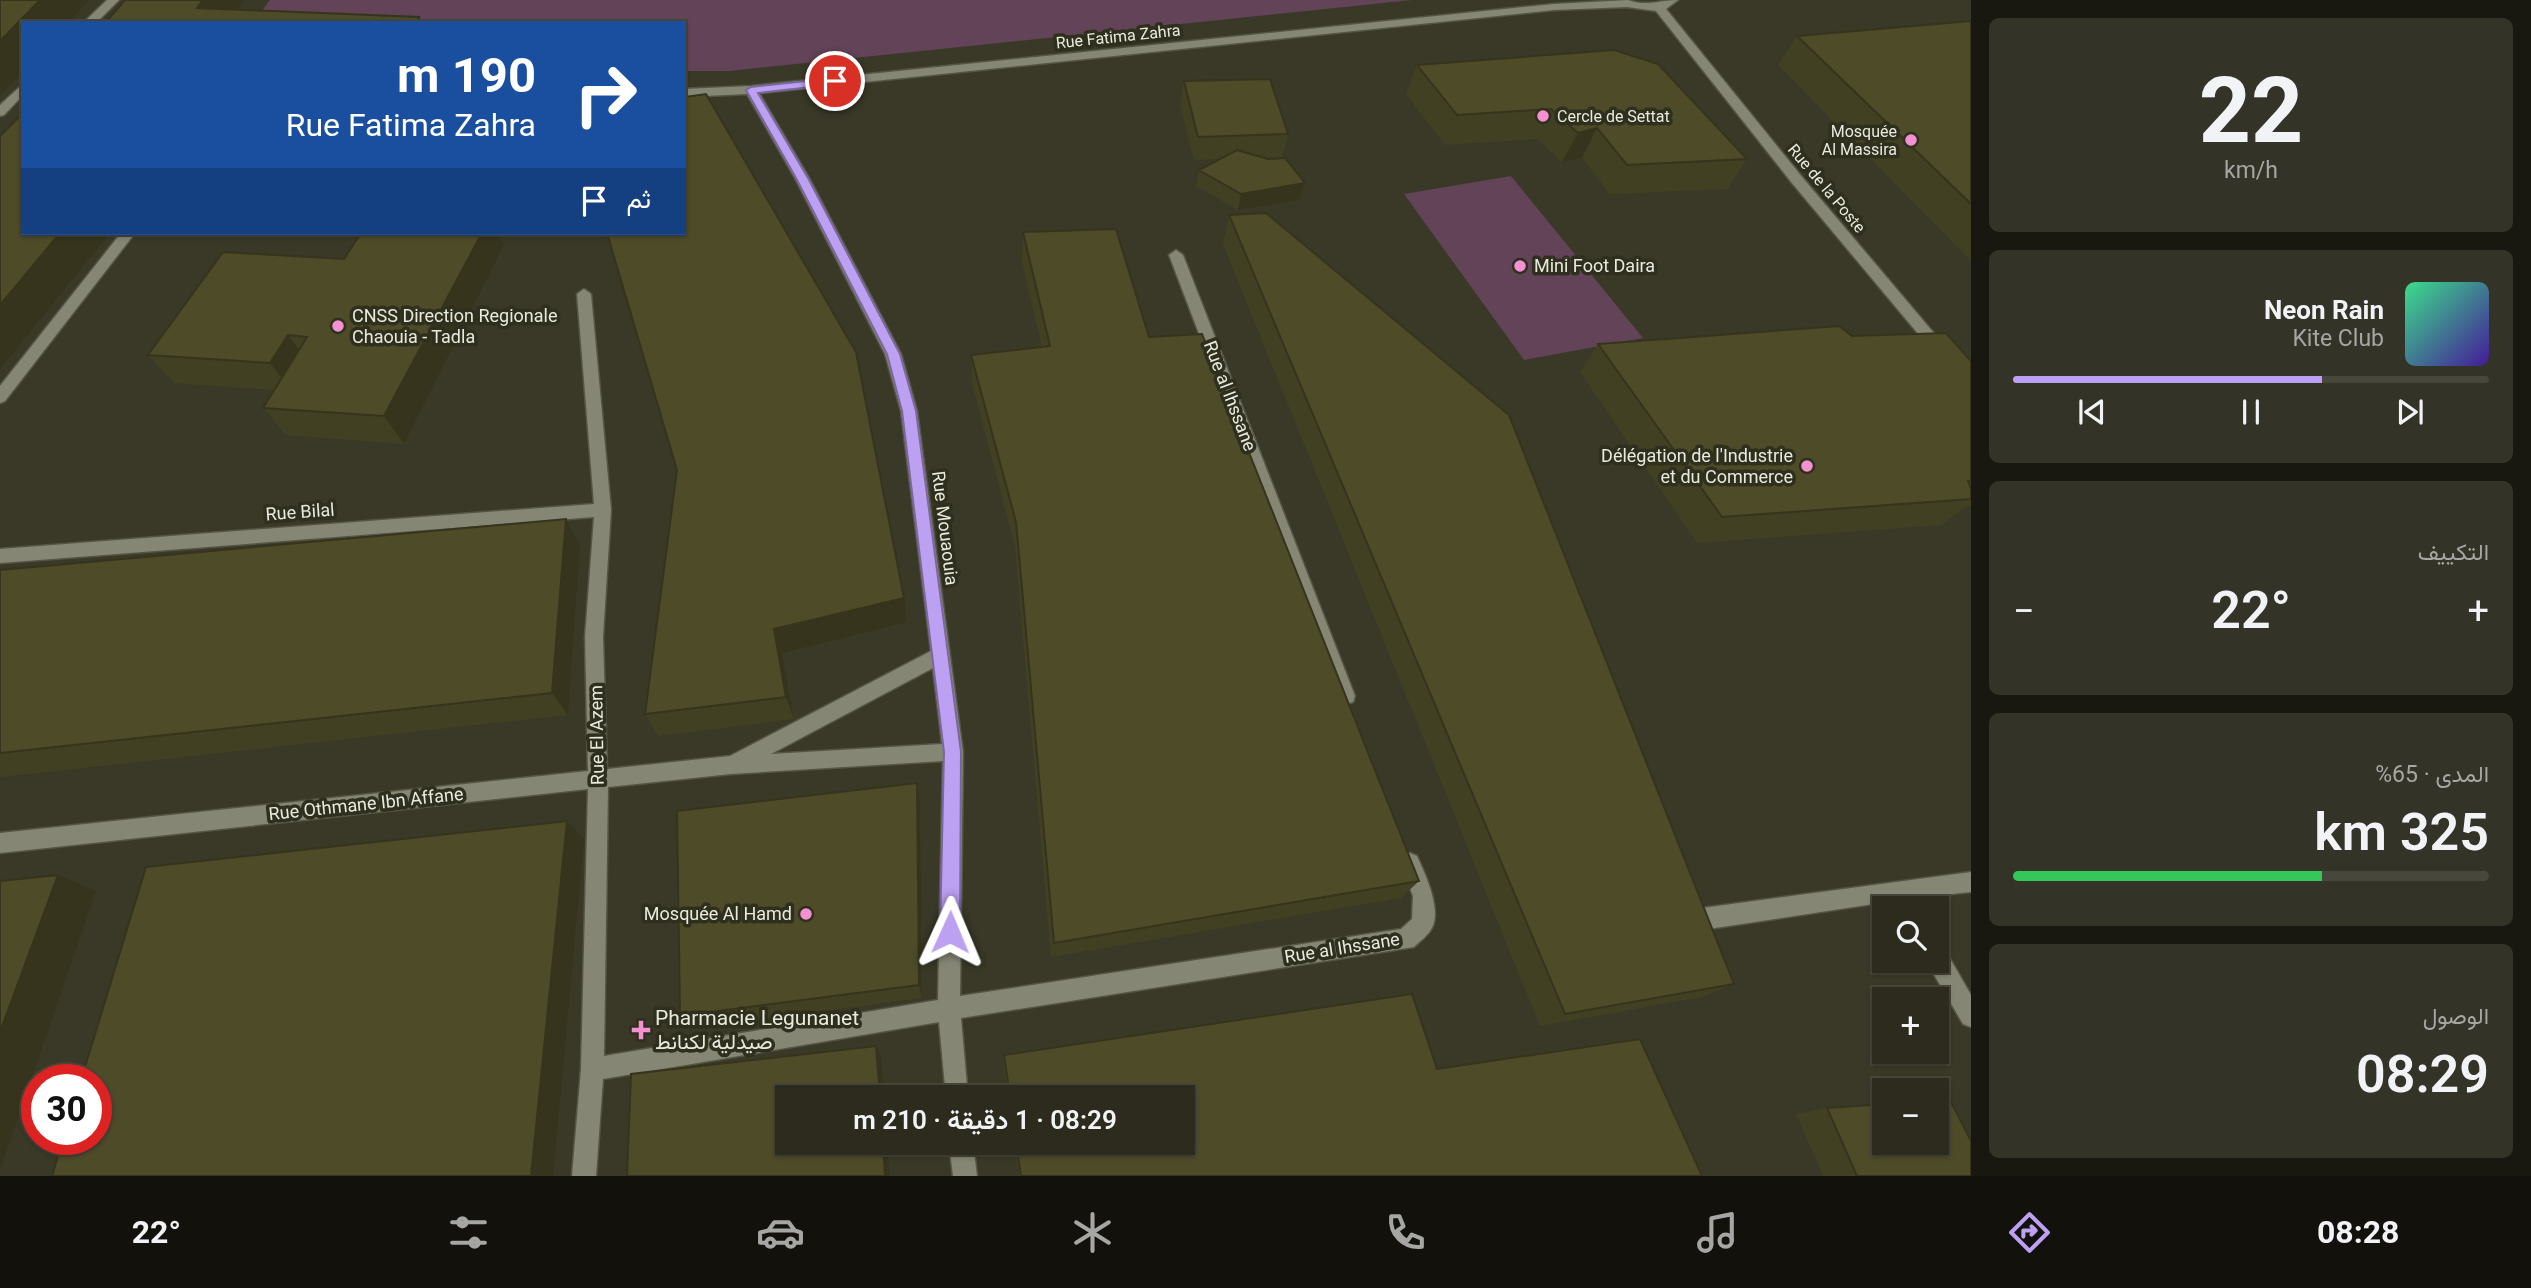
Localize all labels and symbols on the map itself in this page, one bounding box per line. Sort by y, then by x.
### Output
street label: Rue Fatima Zahra [1055,21,1181,52]
pin [805,51,865,111]
place label: Cercle de Settat [1557,107,1670,126]
marker: Cercle de Settat [1535,108,1551,124]
place label: Mosquée Al Massira [1822,122,1897,159]
marker: Mosquée Al Massira [1903,132,1919,148]
street label: Rue de la Poste [1784,140,1869,237]
place label: Mini Foot Daira [1534,255,1655,276]
marker: Mini Foot Daira [1512,258,1528,274]
place label: CNSS Direction Regionale Chaouia - Tadla [352,305,557,347]
marker: CNSS Direction Regionale Chaouia - Tadla [330,318,346,334]
street label: Rue al Ihssane [1200,338,1261,454]
place label: Délégation de l'Industrie et du Commerce [1601,445,1793,487]
marker: Délégation de l'Industrie et du Commerce [1799,458,1815,474]
street label: Rue Mouaouia [928,470,963,586]
street label: Rue Bilal [265,499,335,524]
street label: Rue El Azem [585,685,608,785]
street label: Rue Othmane Ibn Affane [268,783,464,824]
position arrow [913,895,987,969]
place label: Mosquée Al Hamd [644,903,792,924]
marker: Mosquée Al Hamd [798,906,814,922]
street label: Rue al Ihssane [1283,928,1401,967]
place label: Pharmacie Legunanet صيدلية لكنانط [655,1006,859,1054]
marker: Pharmacie Legunanet صيدلية لكنانط [633,1022,649,1038]
speed limit sign: 30 [21,1064,112,1155]

